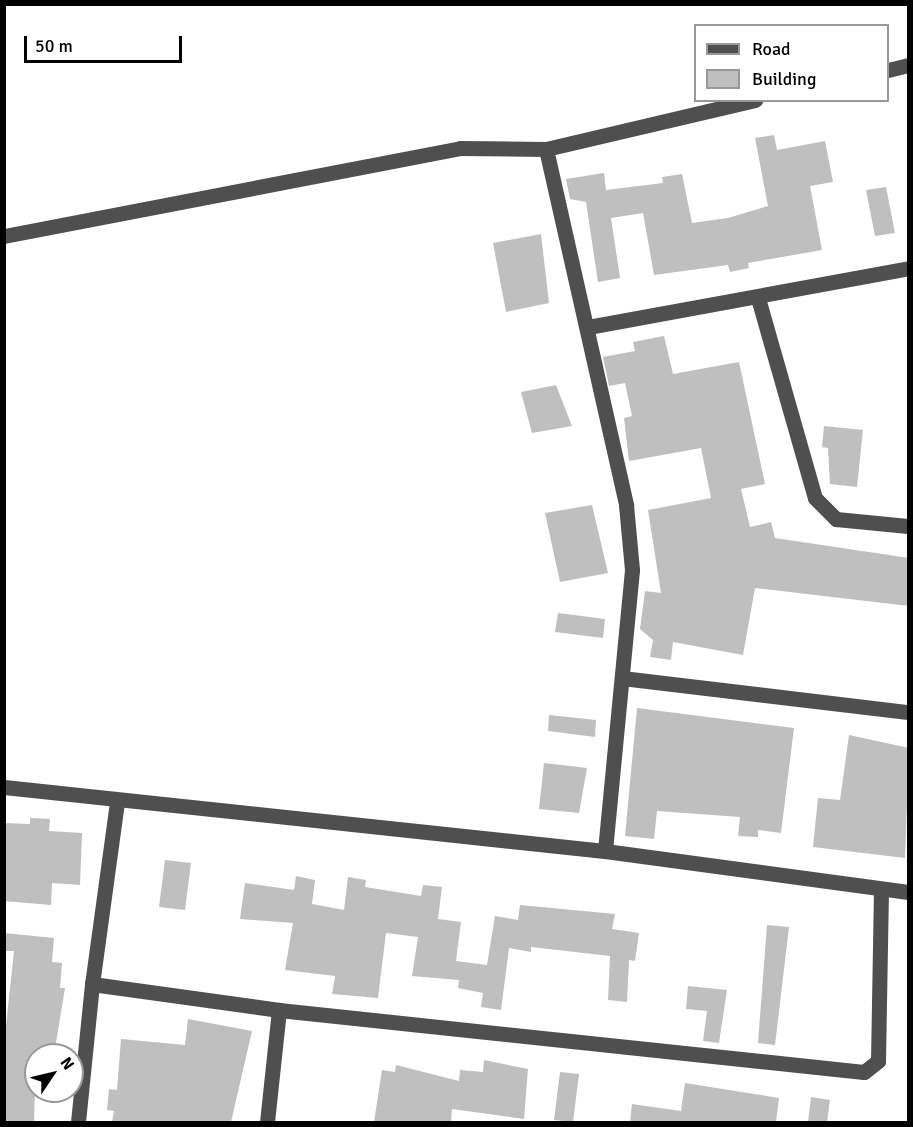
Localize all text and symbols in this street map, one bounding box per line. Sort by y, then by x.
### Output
scale bar [27,24,184,62]
legend [694,24,889,102]
text: 50 m [35,35,73,57]
text: Road [752,38,791,60]
text: Building [752,68,816,90]
north arrow [24,1043,84,1103]
text: N [56,1054,78,1074]

